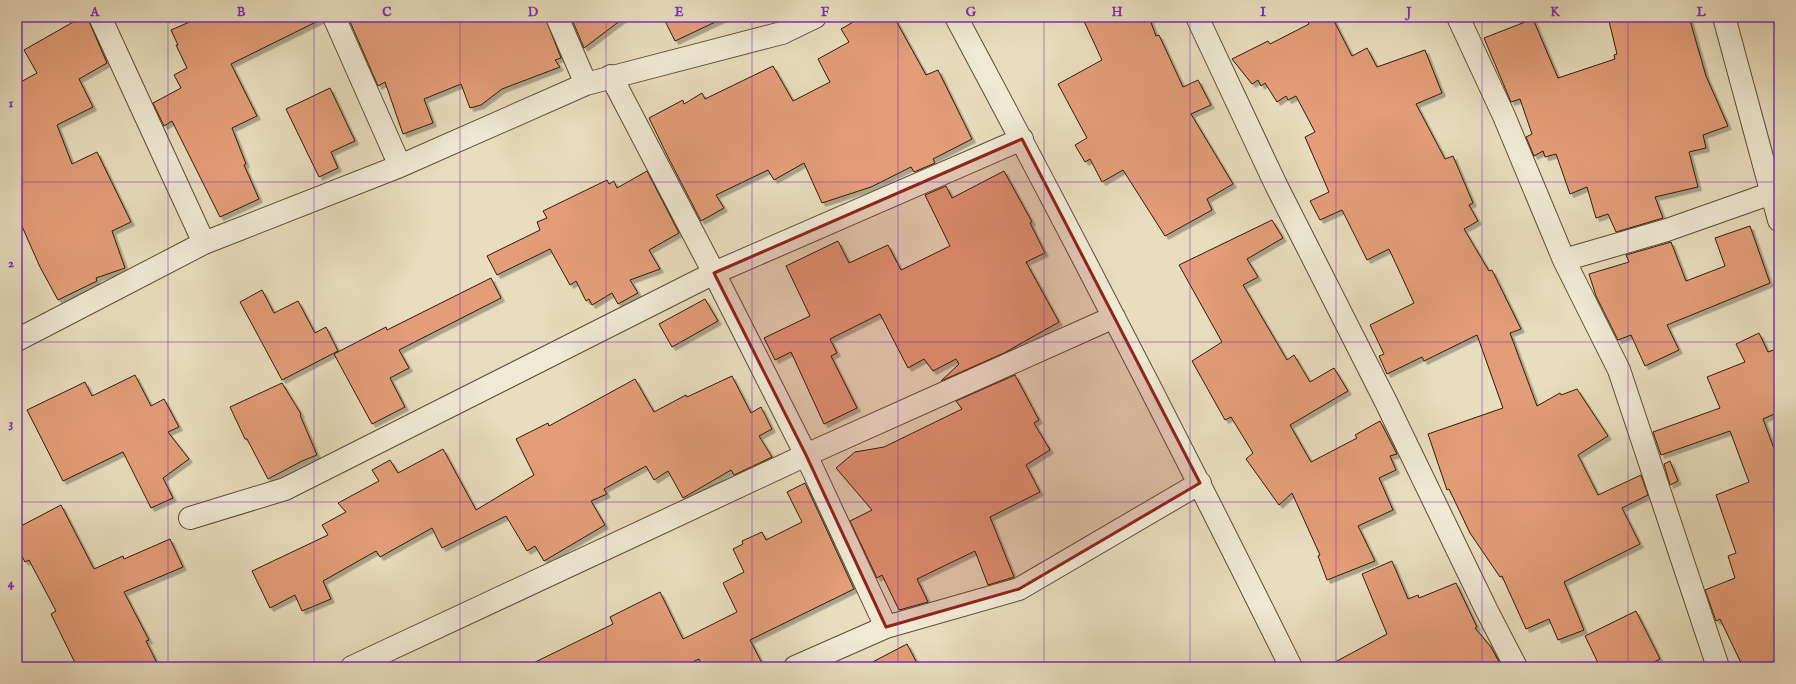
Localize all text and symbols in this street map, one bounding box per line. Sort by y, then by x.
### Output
text: A [90,4,101,21]
text: B [237,4,246,21]
text: C [382,4,392,21]
text: D [528,4,539,21]
text: E [674,4,684,21]
text: F [821,4,830,21]
text: G [966,4,977,21]
text: H [1111,4,1123,21]
text: I [1260,4,1266,21]
text: J [1404,4,1412,21]
text: K [1550,4,1560,21]
text: L [1695,4,1706,21]
text: 1 [9,95,14,112]
text: 2 [8,255,14,272]
text: 3 [9,415,14,432]
text: 4 [8,575,15,592]

